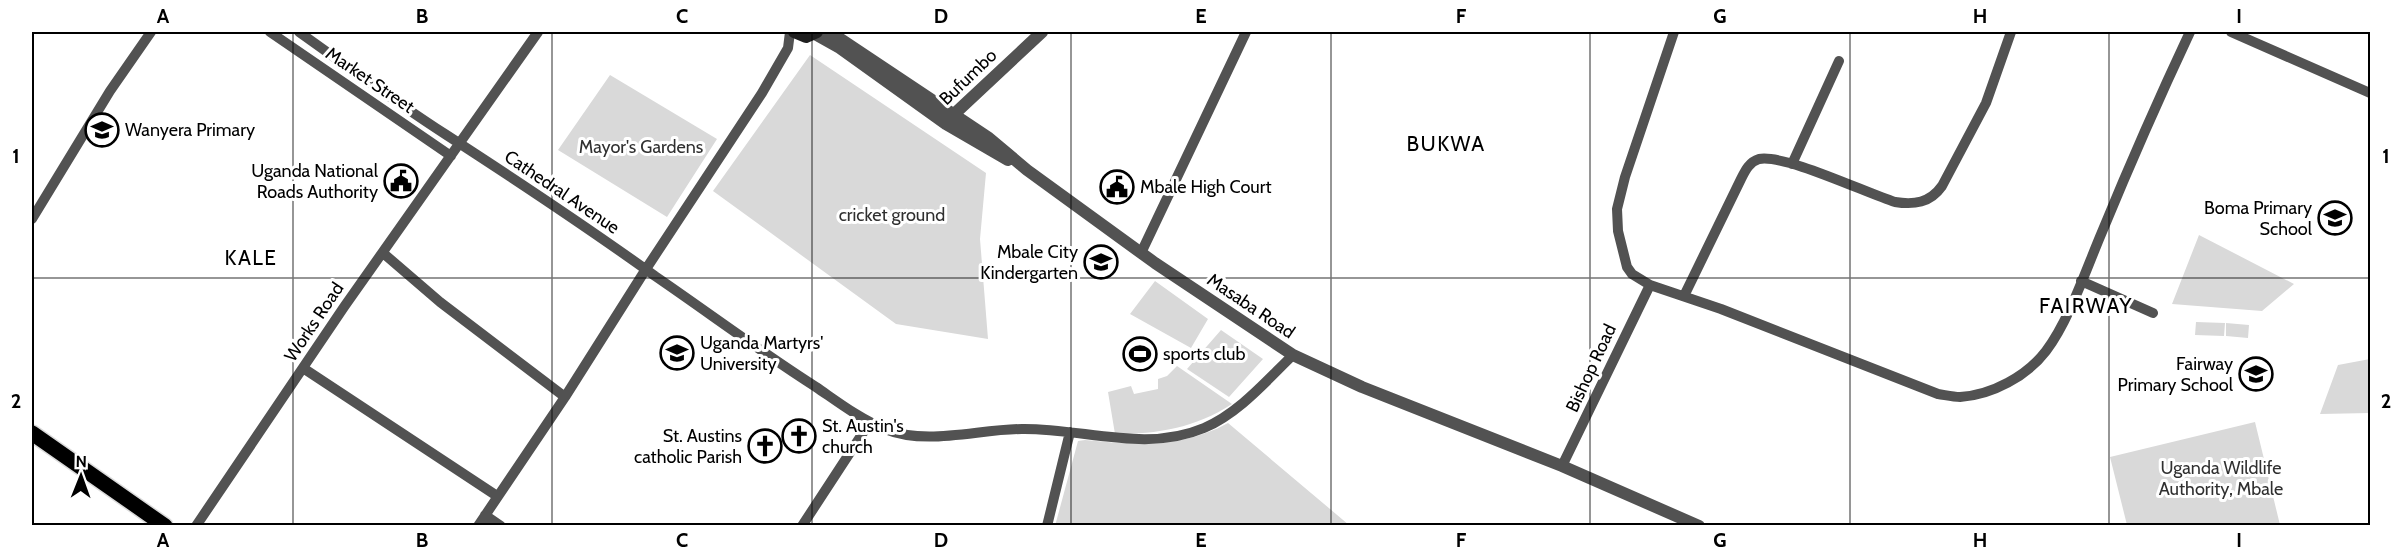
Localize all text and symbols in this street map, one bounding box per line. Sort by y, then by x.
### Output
text: A [157,4,170,28]
text: B [416,4,428,28]
text: C [676,4,688,28]
text: D [934,4,948,28]
text: E [1195,4,1207,28]
text: F [1456,4,1467,28]
text: G [1713,4,1727,28]
text: H [1973,4,1987,28]
text: I [2236,4,2242,28]
street label: Market Street [322,42,418,118]
street label: Bufumbo [935,44,1001,110]
school or university icon: Wanyera Primary [84,112,120,148]
place label: Wanyera Primary [125,119,255,141]
district label: BUKWA [1406,131,1486,156]
park label: Mayor's Gardens [579,136,703,158]
text: 1 [12,144,20,168]
text: 1 [2382,144,2390,168]
street label: Cathedral Avenue [500,145,624,239]
place label: Uganda National Roads Authority [251,160,379,203]
public building icon: Uganda National Roads Authority [383,163,419,199]
public building icon: Mbale High Court [1099,169,1135,205]
place label: Mbale High Court [1140,176,1272,198]
place label: Boma Primary School [2204,197,2313,240]
school or university icon: Boma Primary School [2317,200,2353,236]
park label: cricket ground [839,204,945,226]
place label: Mbale City Kindergarten [980,241,1078,284]
school or university icon: Mbale City Kindergarten [1083,244,1119,280]
district label: KALE [225,245,277,270]
street label: Masaba Road [1203,269,1299,343]
street label: Works Road [280,278,348,366]
district label: FAIRWAY [2039,293,2133,318]
street label: Bishop Road [1561,320,1621,416]
place label: Uganda Martyrs' University [700,332,823,375]
school or university icon: Uganda Martyrs' University [659,335,695,371]
sports icon: sports club [1122,336,1158,372]
place label: sports club [1163,343,1245,365]
place label: Fairway Primary School [2118,353,2234,396]
school or university icon: Fairway Primary School [2238,356,2274,392]
text: 2 [11,389,21,413]
text: 2 [2381,389,2391,413]
place label: St. Austin's church [822,415,904,458]
church icon: St. Austin's church [781,418,817,454]
place label: St. Austins catholic Parish [634,425,742,468]
church icon: St. Austins catholic Parish [747,428,783,464]
north arrow [51,446,111,506]
text: N [75,452,87,471]
park label: Uganda Wildlife Authority, Mbale [2159,457,2283,500]
text: A [157,528,170,552]
text: B [416,528,428,552]
text: C [676,528,688,552]
text: D [934,528,948,552]
text: E [1195,528,1207,552]
text: F [1456,528,1467,552]
text: G [1713,528,1727,552]
text: H [1973,528,1987,552]
text: I [2236,528,2242,552]

